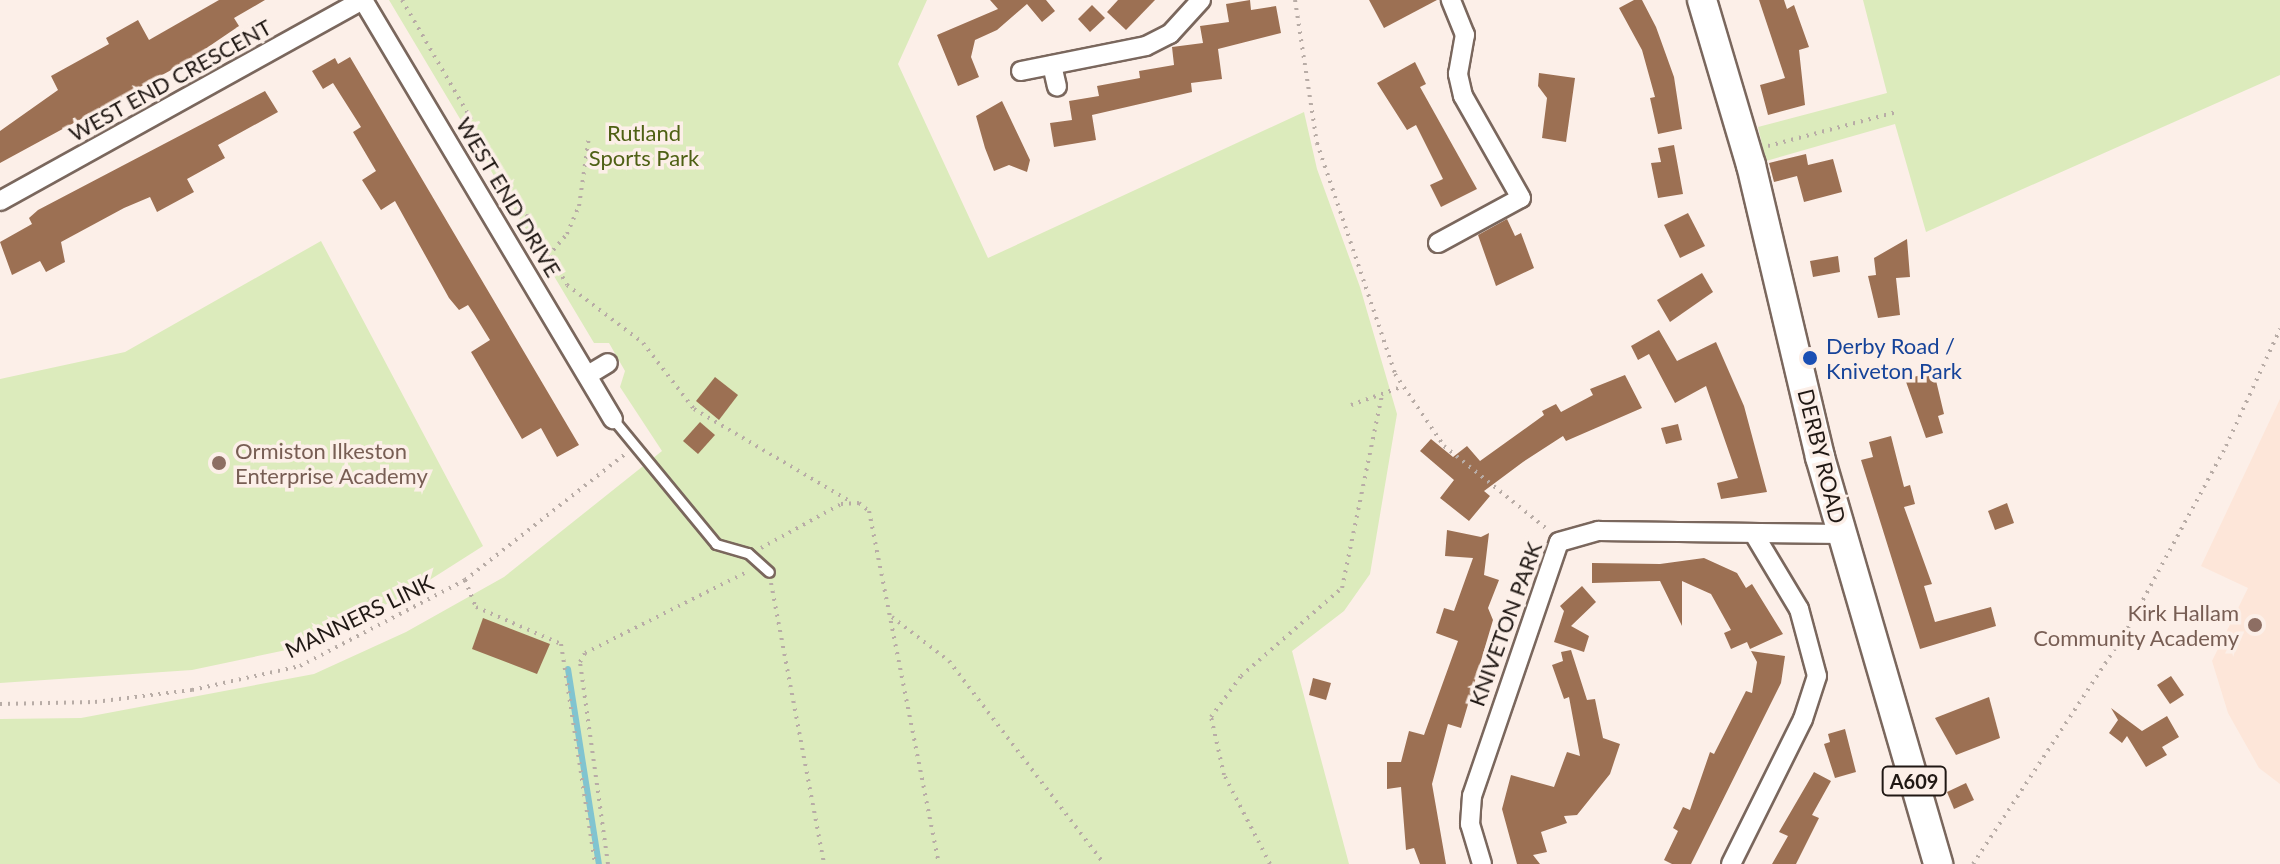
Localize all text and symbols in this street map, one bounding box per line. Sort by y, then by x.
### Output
street label: WEST END CRESCENT [64,13,276,147]
street label: WEST END DRIVE [451,112,567,282]
park label: Rutland Sports Park [589,119,699,170]
place label: Derby Road / Kniveton Park [1826,332,1962,384]
marker: Derby Road / Kniveton Park [1801,349,1819,367]
street label: DERBY ROAD [1792,385,1852,527]
place label: Ormiston Ilkeston Enterprise Academy [235,437,429,488]
marker: Ormiston Ilkeston Enterprise Academy [210,454,228,472]
street label: KNIVETON PARK [1463,538,1547,710]
street label: MANNERS LINK [281,569,437,663]
place label: Kirk Hallam Community Academy [2032,599,2239,650]
marker: Kirk Hallam Community Academy [2246,616,2264,634]
road number: A609 [1880,765,1948,797]

